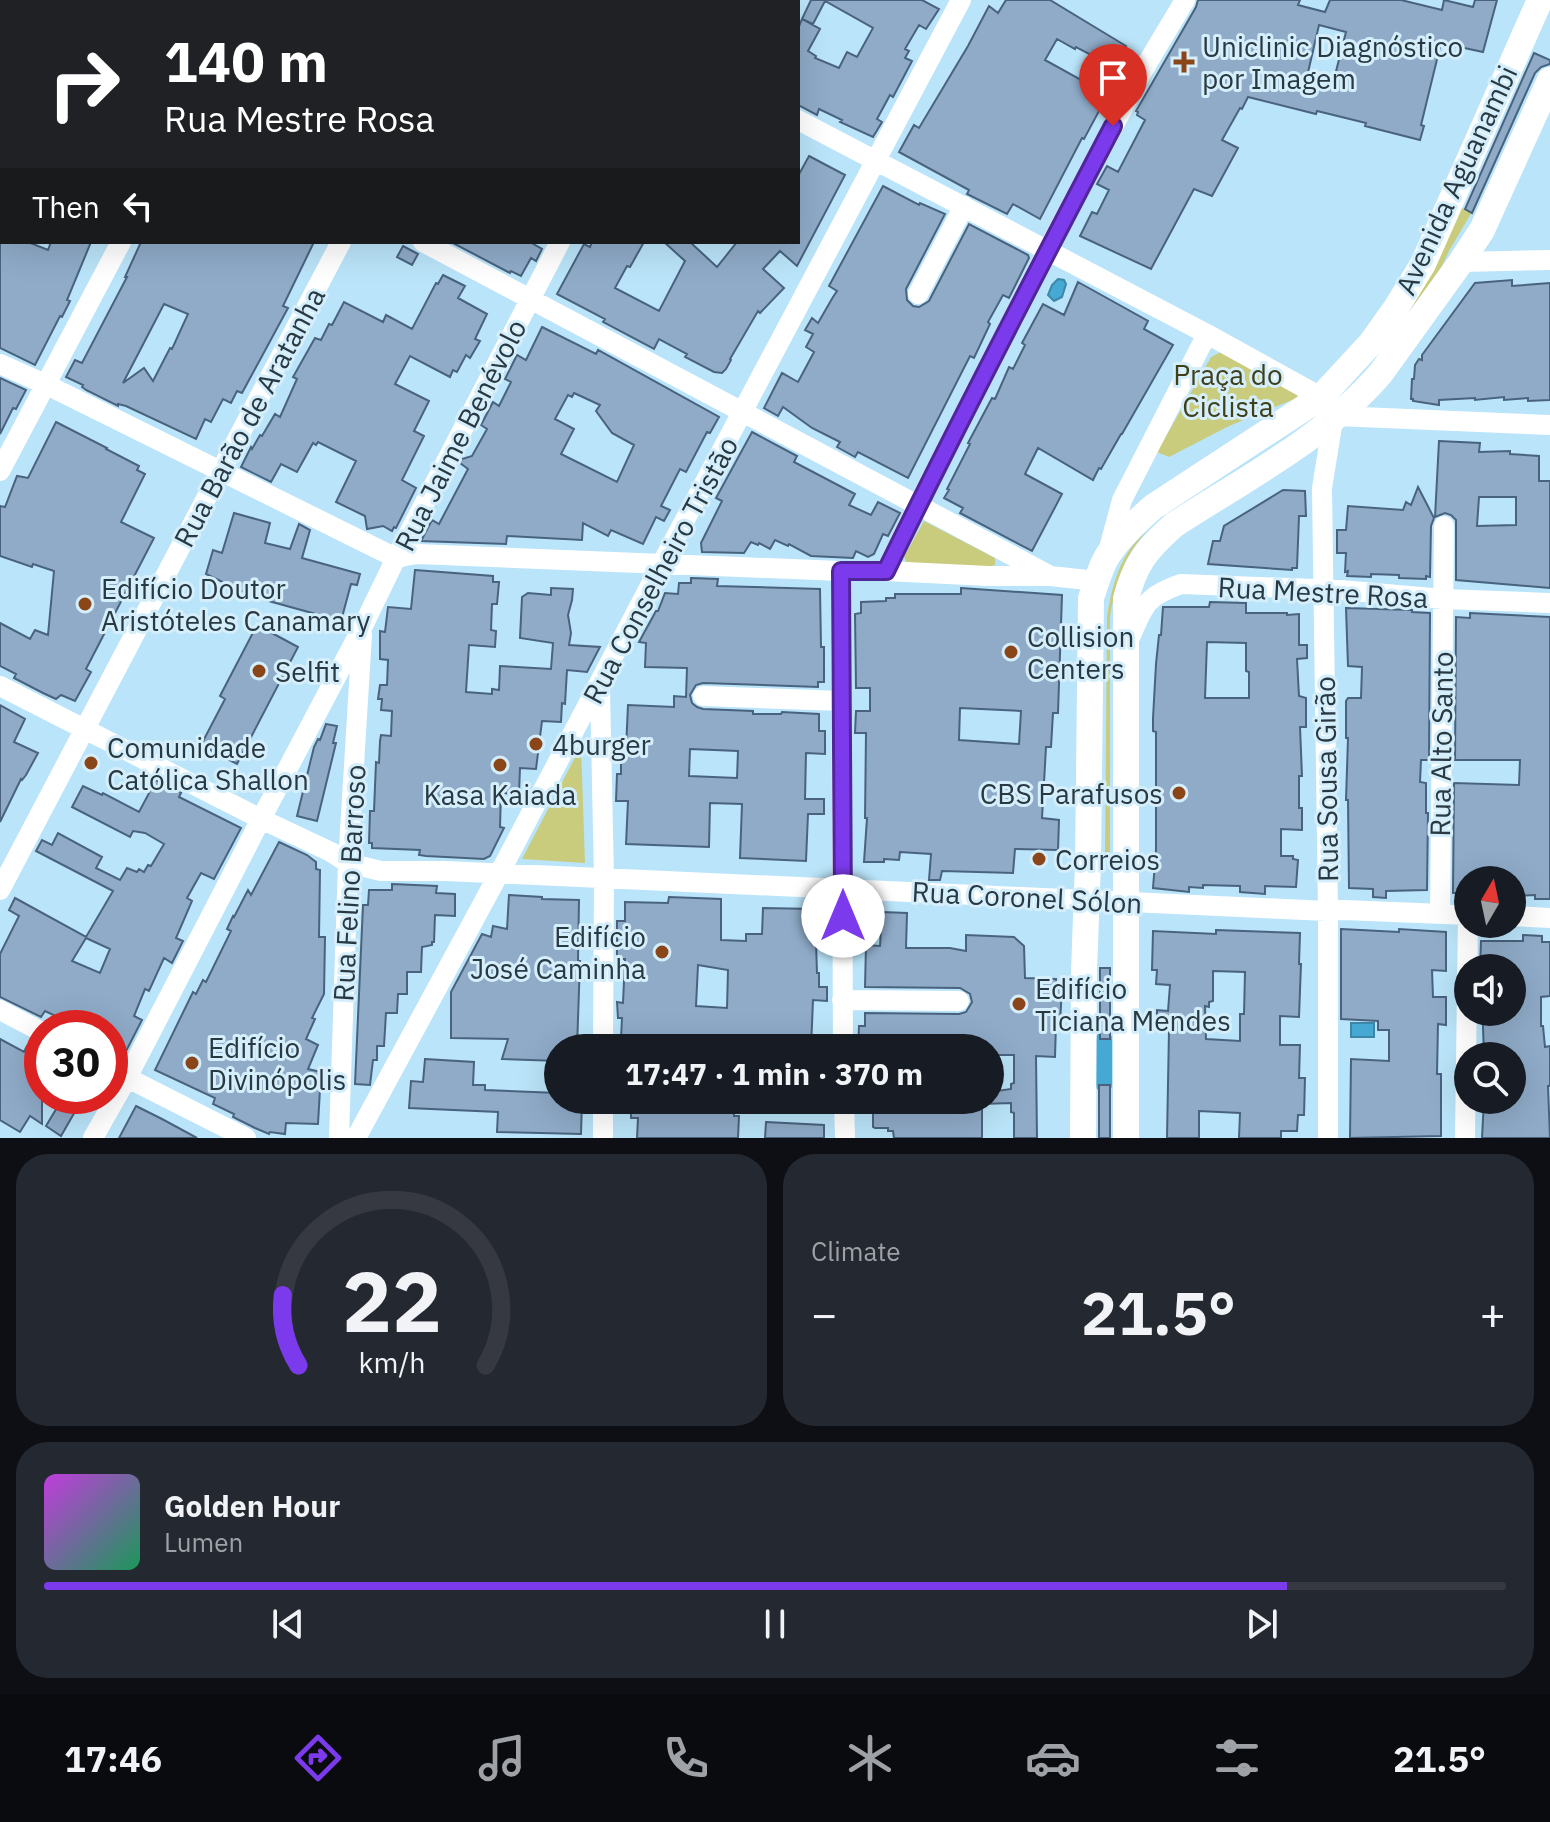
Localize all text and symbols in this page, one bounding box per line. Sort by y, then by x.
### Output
text: 140 m [164,25,328,97]
place label: Uniclinic Diagnóstico por Imagem [1202,28,1463,97]
icon: right [32,32,136,136]
pin [1079,44,1147,126]
marker: Uniclinic Diagnóstico por Imagem [1173,51,1195,73]
icon: arrive [1091,56,1135,100]
street label: Avenida Aguanambi [1387,59,1525,301]
text: Rua Mestre Rosa [164,95,435,142]
icon: left [116,184,160,228]
text: Then [32,187,100,226]
street label: Rua Barão de Aratanha [165,281,333,553]
street label: Rua Jaime Benévolo [386,313,534,557]
park label: Praça do Ciclista [1173,356,1283,425]
street label: Rua Conselheiro Tristão [574,430,746,710]
street label: Rua Mestre Rosa [1217,568,1429,616]
place label: Edifício Doutor Aristóteles Canamary [101,570,371,639]
marker: Edifício Doutor Aristóteles Canamary [76,595,94,613]
place label: Collision Centers [1027,618,1134,687]
marker: Collision Centers [1002,643,1020,661]
street label: Rua Alto Santo [1421,651,1461,837]
place label: Selfit [275,653,340,690]
marker: Selfit [250,662,268,680]
street label: Rua Sousa Girão [1306,676,1346,882]
place label: 4burger [552,726,651,763]
place label: Comunidade Católica Shallon [107,729,309,798]
marker: 4burger [527,735,545,753]
marker: Comunidade Católica Shallon [82,754,100,772]
marker: Kasa Kaiada [491,756,509,774]
street label: Rua Felino Barroso [324,764,374,1002]
place label: CBS Parafusos [980,775,1163,812]
place label: Kasa Kaiada [424,776,576,813]
marker: CBS Parafusos [1170,784,1188,802]
place label: Correios [1055,841,1160,878]
marker: Correios [1030,850,1048,868]
north arrow [1454,866,1526,938]
map controls [1454,866,1526,1114]
street label: Rua Coronel Sólon [911,872,1143,922]
position arrow [801,874,885,958]
place label: Edifício José Caminha [470,918,646,987]
marker: Edifício José Caminha [653,943,671,961]
button: sound [1454,954,1526,1026]
place label: Edifício Ticiana Mendes [1035,970,1231,1039]
marker: Edifício Ticiana Mendes [1010,995,1028,1013]
speed limit sign: 30 [24,1010,128,1114]
place label: Edifício Divinópolis [208,1029,346,1098]
button: search [1454,1042,1526,1114]
marker: Edifício Divinópolis [183,1054,201,1072]
text: 17:47 · 1 min · 370 m [625,1054,923,1093]
text: Climate [811,1234,901,1268]
text: 22 [342,1247,441,1355]
text: 21.5° [1081,1273,1236,1352]
text: − [811,1285,837,1342]
text: + [1480,1285,1506,1342]
text: km/h [358,1344,425,1381]
text: Golden Hour [164,1486,340,1525]
text: Lumen [164,1525,243,1559]
icon: previous [266,1602,310,1646]
icon: pause [753,1602,797,1646]
icon: next [1240,1602,1284,1646]
icon: directions [290,1730,346,1786]
icon: music [474,1730,530,1786]
icon: phone [658,1730,714,1786]
icon: climate [842,1730,898,1786]
icon: car [1025,1730,1081,1786]
icon: filters [1209,1730,1265,1786]
text: 17:46 [64,1735,162,1782]
text: 21.5° [1393,1735,1486,1782]

